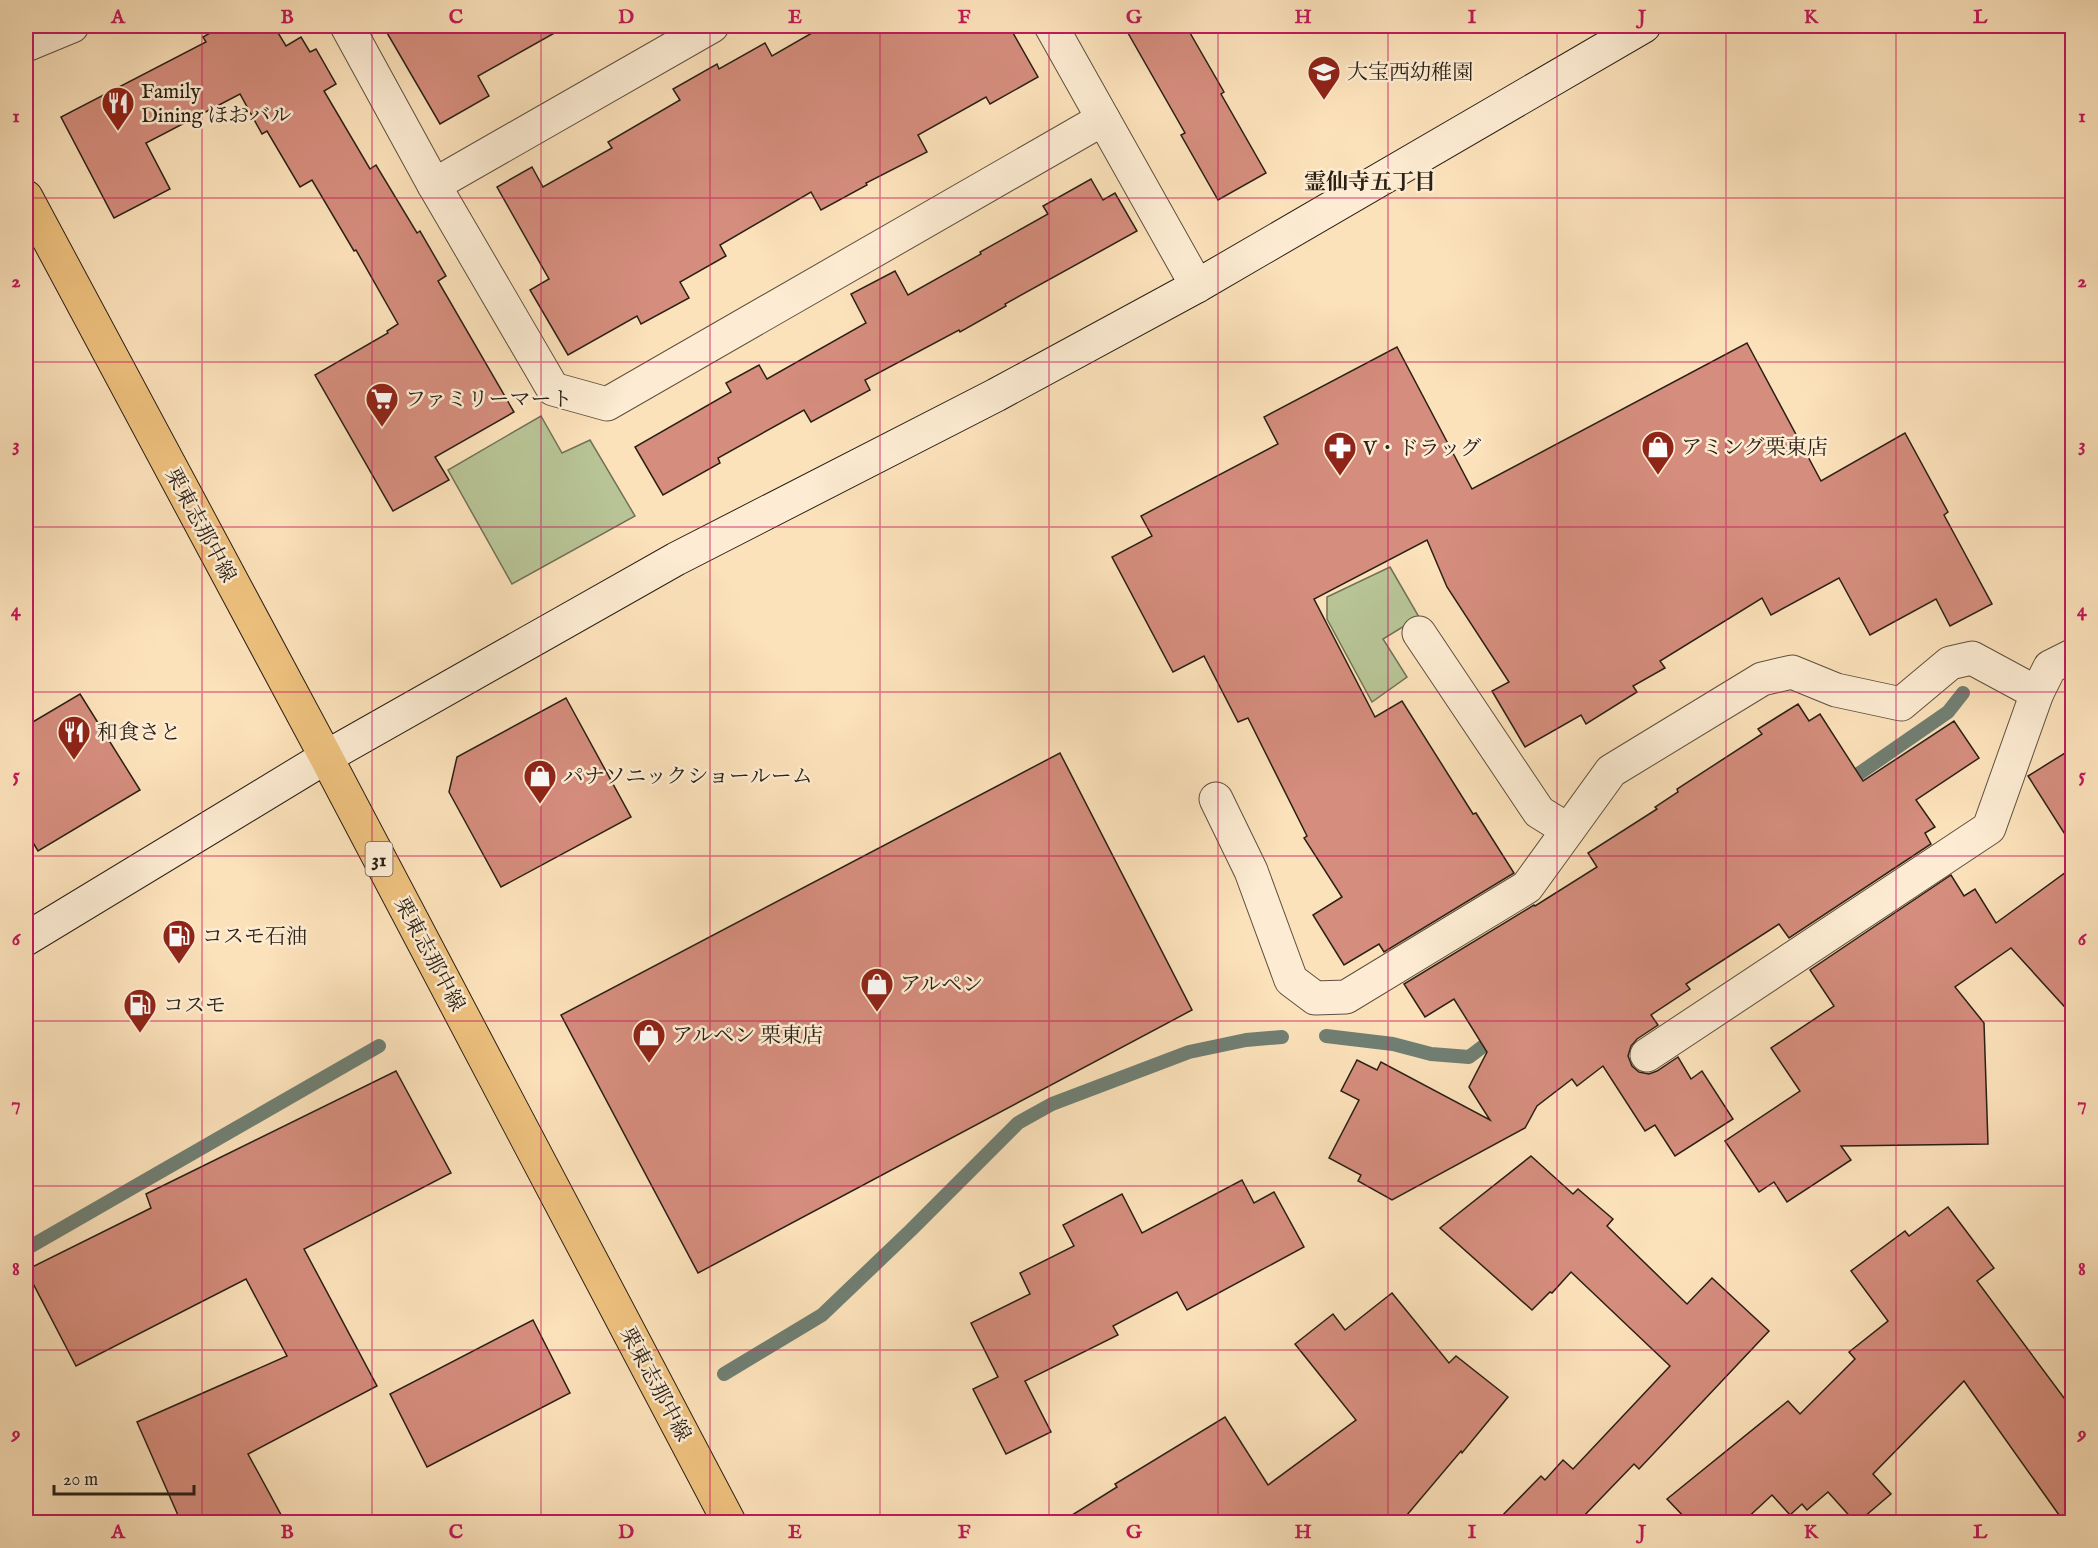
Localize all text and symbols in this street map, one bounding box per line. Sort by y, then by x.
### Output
text: A [110,5,126,30]
text: B [280,5,294,30]
text: C [449,5,463,30]
text: D [618,5,634,30]
text: E [788,5,802,30]
text: F [958,5,971,30]
text: G [1126,5,1143,30]
text: H [1294,5,1312,30]
text: I [1468,5,1477,30]
text: J [1635,5,1647,30]
text: K [1804,5,1820,30]
text: L [1973,5,1988,30]
school or university icon: 大宝西幼稚園 [1306,54,1342,101]
place label: 大宝西幼稚園 [1347,60,1473,87]
place label: Family Dining ほおバル [141,79,291,130]
restaurant icon: Family Dining ほおバル [100,85,136,132]
text: 1 [12,104,20,129]
text: 1 [2078,104,2086,129]
district label: 霊仙寺五丁目 [1304,169,1436,197]
text: 2 [11,269,21,294]
text: 2 [2077,269,2087,294]
supermarket icon: ファミリーマート [364,381,400,428]
place label: ファミリーマート [405,387,573,414]
shop icon: アミング栗東店 [1640,429,1676,476]
pharmacy icon: V・ドラッグ [1322,430,1358,477]
text: 3 [12,433,20,458]
text: 3 [2078,433,2086,458]
place label: アミング栗東店 [1681,435,1828,462]
place label: V・ドラッグ [1362,436,1481,463]
street label: 栗東志那中線 [158,464,241,588]
text: 4 [11,598,22,623]
text: 4 [2077,598,2088,623]
restaurant icon: 和食さと [56,714,92,761]
place label: 和食さと [97,720,181,747]
shop icon: パナソニックショールーム [522,758,558,805]
text: 5 [12,763,20,788]
text: 5 [2078,763,2086,788]
place label: パナソニックショールーム [563,764,813,791]
road number: 31 [366,842,392,876]
street label: 栗東志那中線 [387,893,470,1017]
fuel station icon: コスモ石油 [161,918,197,965]
place label: コスモ石油 [202,924,307,951]
text: 6 [12,927,22,952]
text: 6 [2078,927,2088,952]
shop icon: アルペン [859,966,895,1013]
place label: アルペン [900,972,983,999]
fuel station icon: コスモ [122,987,158,1034]
place label: コスモ [163,993,226,1020]
shop icon: アルペン 栗東店 [631,1017,667,1064]
place label: アルペン 栗東店 [672,1023,823,1050]
text: 7 [11,1092,21,1117]
text: 7 [2077,1092,2087,1117]
text: 8 [12,1257,20,1282]
text: 8 [2078,1257,2086,1282]
street label: 栗東志那中線 [613,1323,696,1447]
text: 9 [11,1421,21,1446]
text: 9 [2077,1421,2087,1446]
scale bar [54,1458,194,1496]
text: 20 m [63,1469,98,1492]
text: A [110,1520,126,1545]
text: B [280,1520,294,1545]
text: C [449,1520,463,1545]
text: D [618,1520,634,1545]
text: E [788,1520,802,1545]
text: F [958,1520,971,1545]
text: G [1126,1520,1143,1545]
text: H [1294,1520,1312,1545]
text: I [1468,1520,1477,1545]
text: J [1635,1520,1647,1545]
text: K [1804,1520,1820,1545]
text: L [1973,1520,1988,1545]

